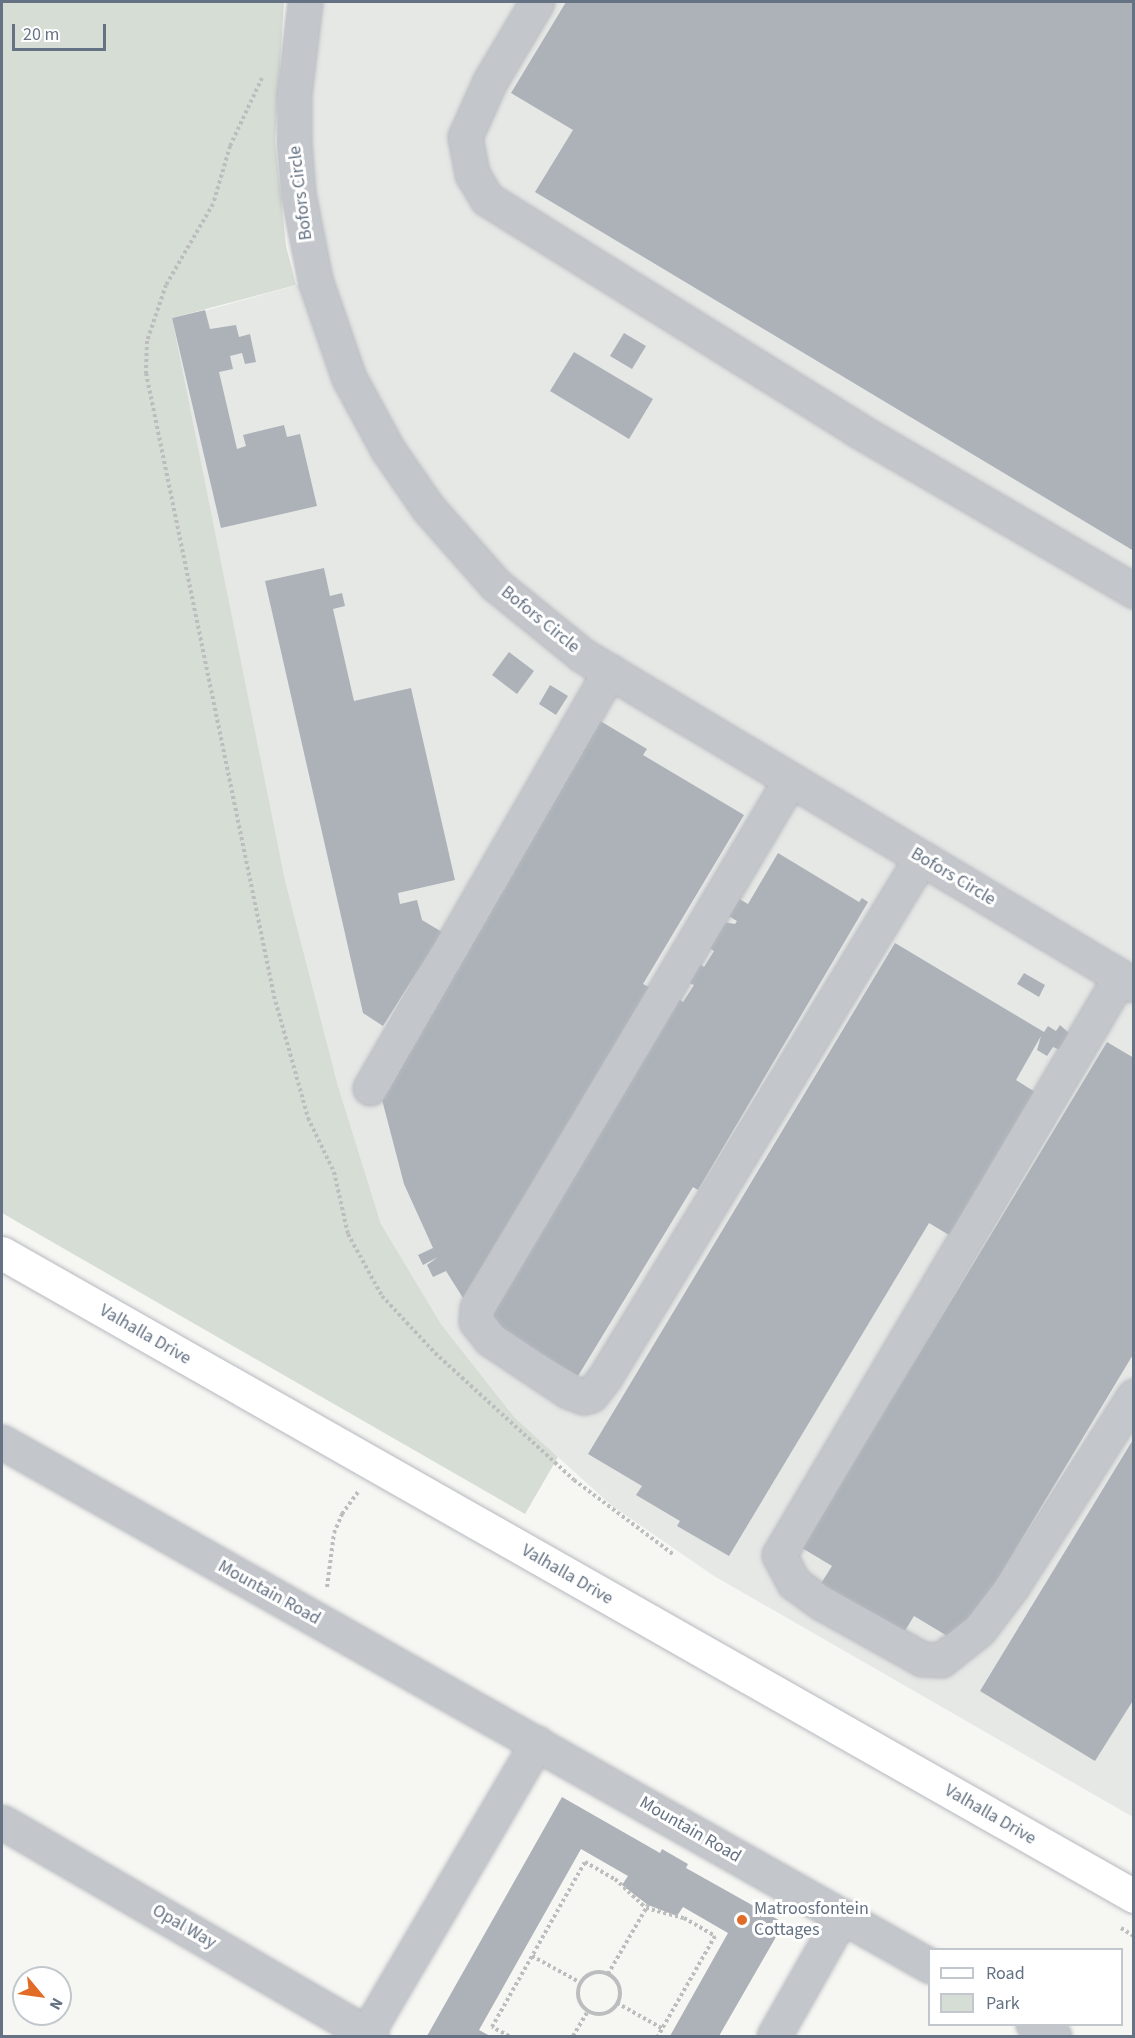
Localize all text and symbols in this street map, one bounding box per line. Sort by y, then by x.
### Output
scale bar [15,12,110,50]
text: 20 m [23,22,59,47]
street label: Bofors Circle [284,145,318,241]
street label: Bofors Circle [496,582,584,658]
street label: Bofors Circle [907,843,999,911]
street label: Valhalla Drive [95,1300,195,1370]
street label: Valhalla Drive [517,1540,617,1610]
street label: Mountain Road [214,1556,324,1630]
street label: Valhalla Drive [940,1780,1040,1850]
street label: Mountain Road [635,1792,745,1868]
place label: Matroosfontein Cottages [754,1899,869,1942]
street label: Opal Way [148,1900,220,1954]
marker: Matroosfontein Cottages [735,1913,749,1927]
legend [928,1948,1123,2026]
text: Road [986,1961,1025,1986]
north arrow [12,1966,72,2026]
text: Park [986,1991,1020,2016]
text: N [44,1994,68,2014]

